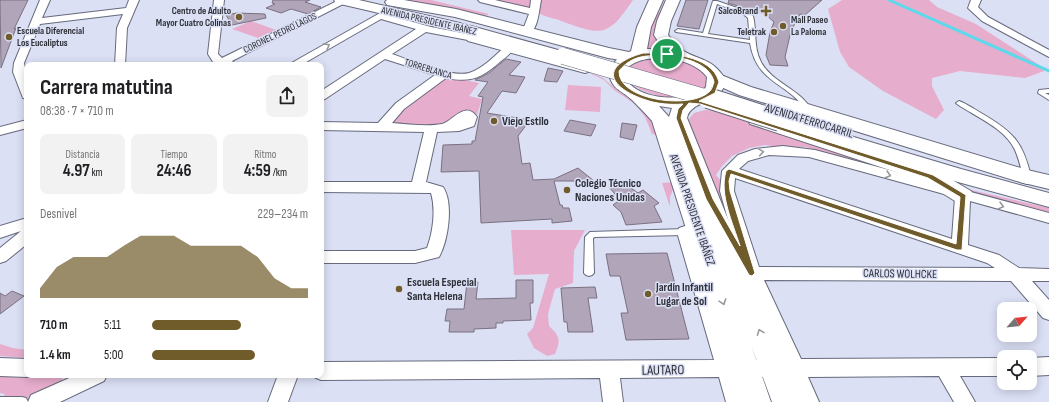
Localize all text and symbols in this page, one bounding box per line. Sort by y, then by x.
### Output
street label: AVENIDA PRESIDENTE IBÁÑEZ [379,4,478,38]
place label: Centro de Adulto Mayor Cuatro Colinas [156,5,231,29]
place label: SalcoBrand [718,5,758,17]
marker: SalcoBrand [761,6,771,16]
street label: CORONEL PEDRO LAGOS [241,10,319,56]
marker: Centro de Adulto Mayor Cuatro Colinas [234,12,244,22]
place label: Mall Paseo La Paloma [791,14,828,38]
marker: Mall Paseo La Paloma [778,21,788,31]
place label: Escuela Diferencial Los Eucaliptus [17,25,84,49]
place label: Teletrak [737,26,767,38]
marker: Teletrak [769,27,779,37]
marker: Escuela Diferencial Los Eucaliptus [4,32,14,42]
pin [650,37,684,71]
one-way arrow [323,43,330,50]
icon: arrive [656,43,678,65]
street label: TORREBLANCA [403,56,454,82]
text: Carrera matutina [40,74,173,101]
button: share [266,75,308,117]
street label: AVENIDA FERROCARRIL [762,100,856,142]
text: 08:38 · 7 × 710 m [40,103,114,119]
place label: Viejo Estilo [502,114,549,129]
marker: Viejo Estilo [489,116,499,126]
text: Distancia [65,148,100,161]
text: Tiempo [160,148,188,161]
text: Ritmo [254,148,276,161]
one-way arrow [758,148,765,157]
street label: AVENIDA PRESIDENTE IBÁÑEZ [666,151,718,268]
text: 4.97 [63,161,90,181]
text: 24:46 [156,161,191,181]
text: 4:59 [244,161,271,181]
text: km [90,166,103,179]
text: /km [271,166,287,179]
one-way arrow [884,170,891,179]
place label: Colegio Técnico Naciones Unidas [575,176,645,205]
marker: Colegio Técnico Naciones Unidas [562,185,572,195]
one-way arrow [997,201,1004,210]
text: Desnivel [40,206,77,222]
text: 229–234 m [258,206,308,222]
street label: CARLOS WOLHCKE [863,266,937,282]
place label: Escuela Especial Santa Helena [407,275,476,304]
place label: Jardín Infantil Lugar de Sol [655,280,713,309]
marker: Escuela Especial Santa Helena [394,284,404,294]
marker: Jardín Infantil Lugar de Sol [643,289,653,299]
one-way arrow [718,298,727,305]
north arrow [997,302,1037,342]
map controls [997,302,1037,390]
text: 710 m [40,317,68,333]
text: 5:11 [104,317,121,333]
one-way arrow [757,329,765,336]
text: 1.4 km [40,347,71,363]
text: 5:00 [104,347,123,363]
button: locate [997,350,1037,390]
street label: LAUTARO [642,361,684,379]

